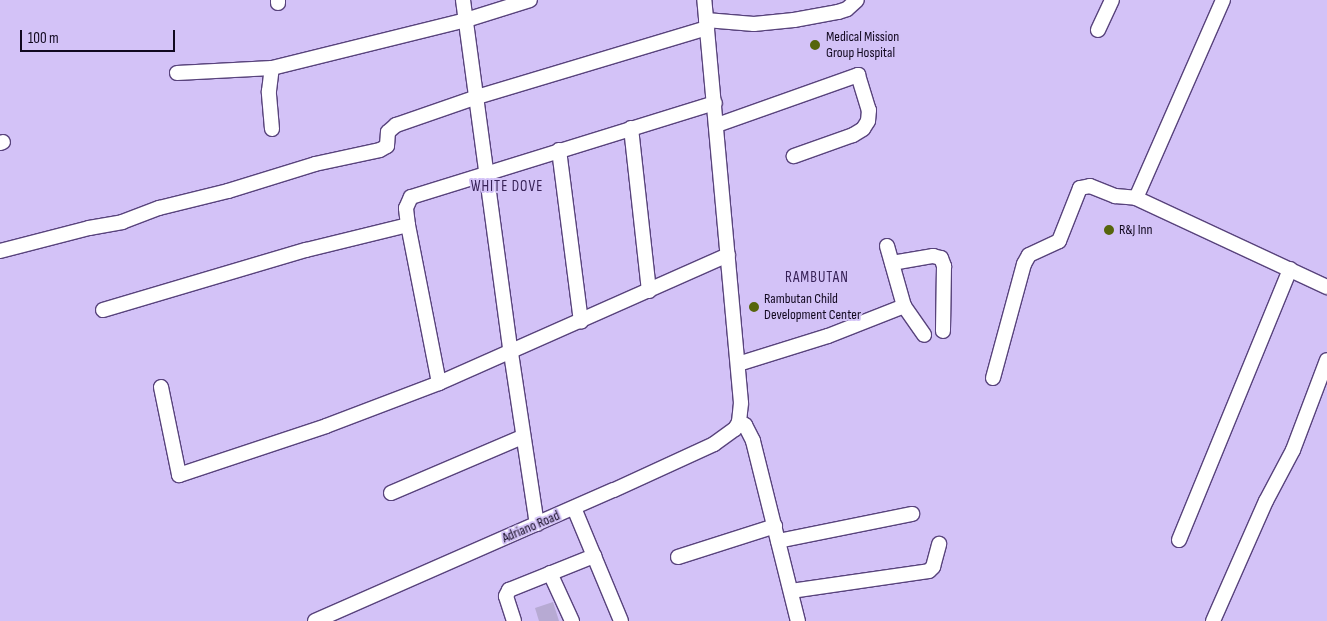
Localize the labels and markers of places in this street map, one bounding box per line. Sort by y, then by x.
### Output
place label: Medical Mission Group Hospital [826,29,899,62]
marker: Medical Mission Group Hospital [808,38,822,52]
place label: R&J Inn [1119,222,1152,238]
marker: R&J Inn [1103,224,1115,236]
place label: Rambutan Child Development Center [764,291,861,324]
marker: Rambutan Child Development Center [748,301,760,313]

